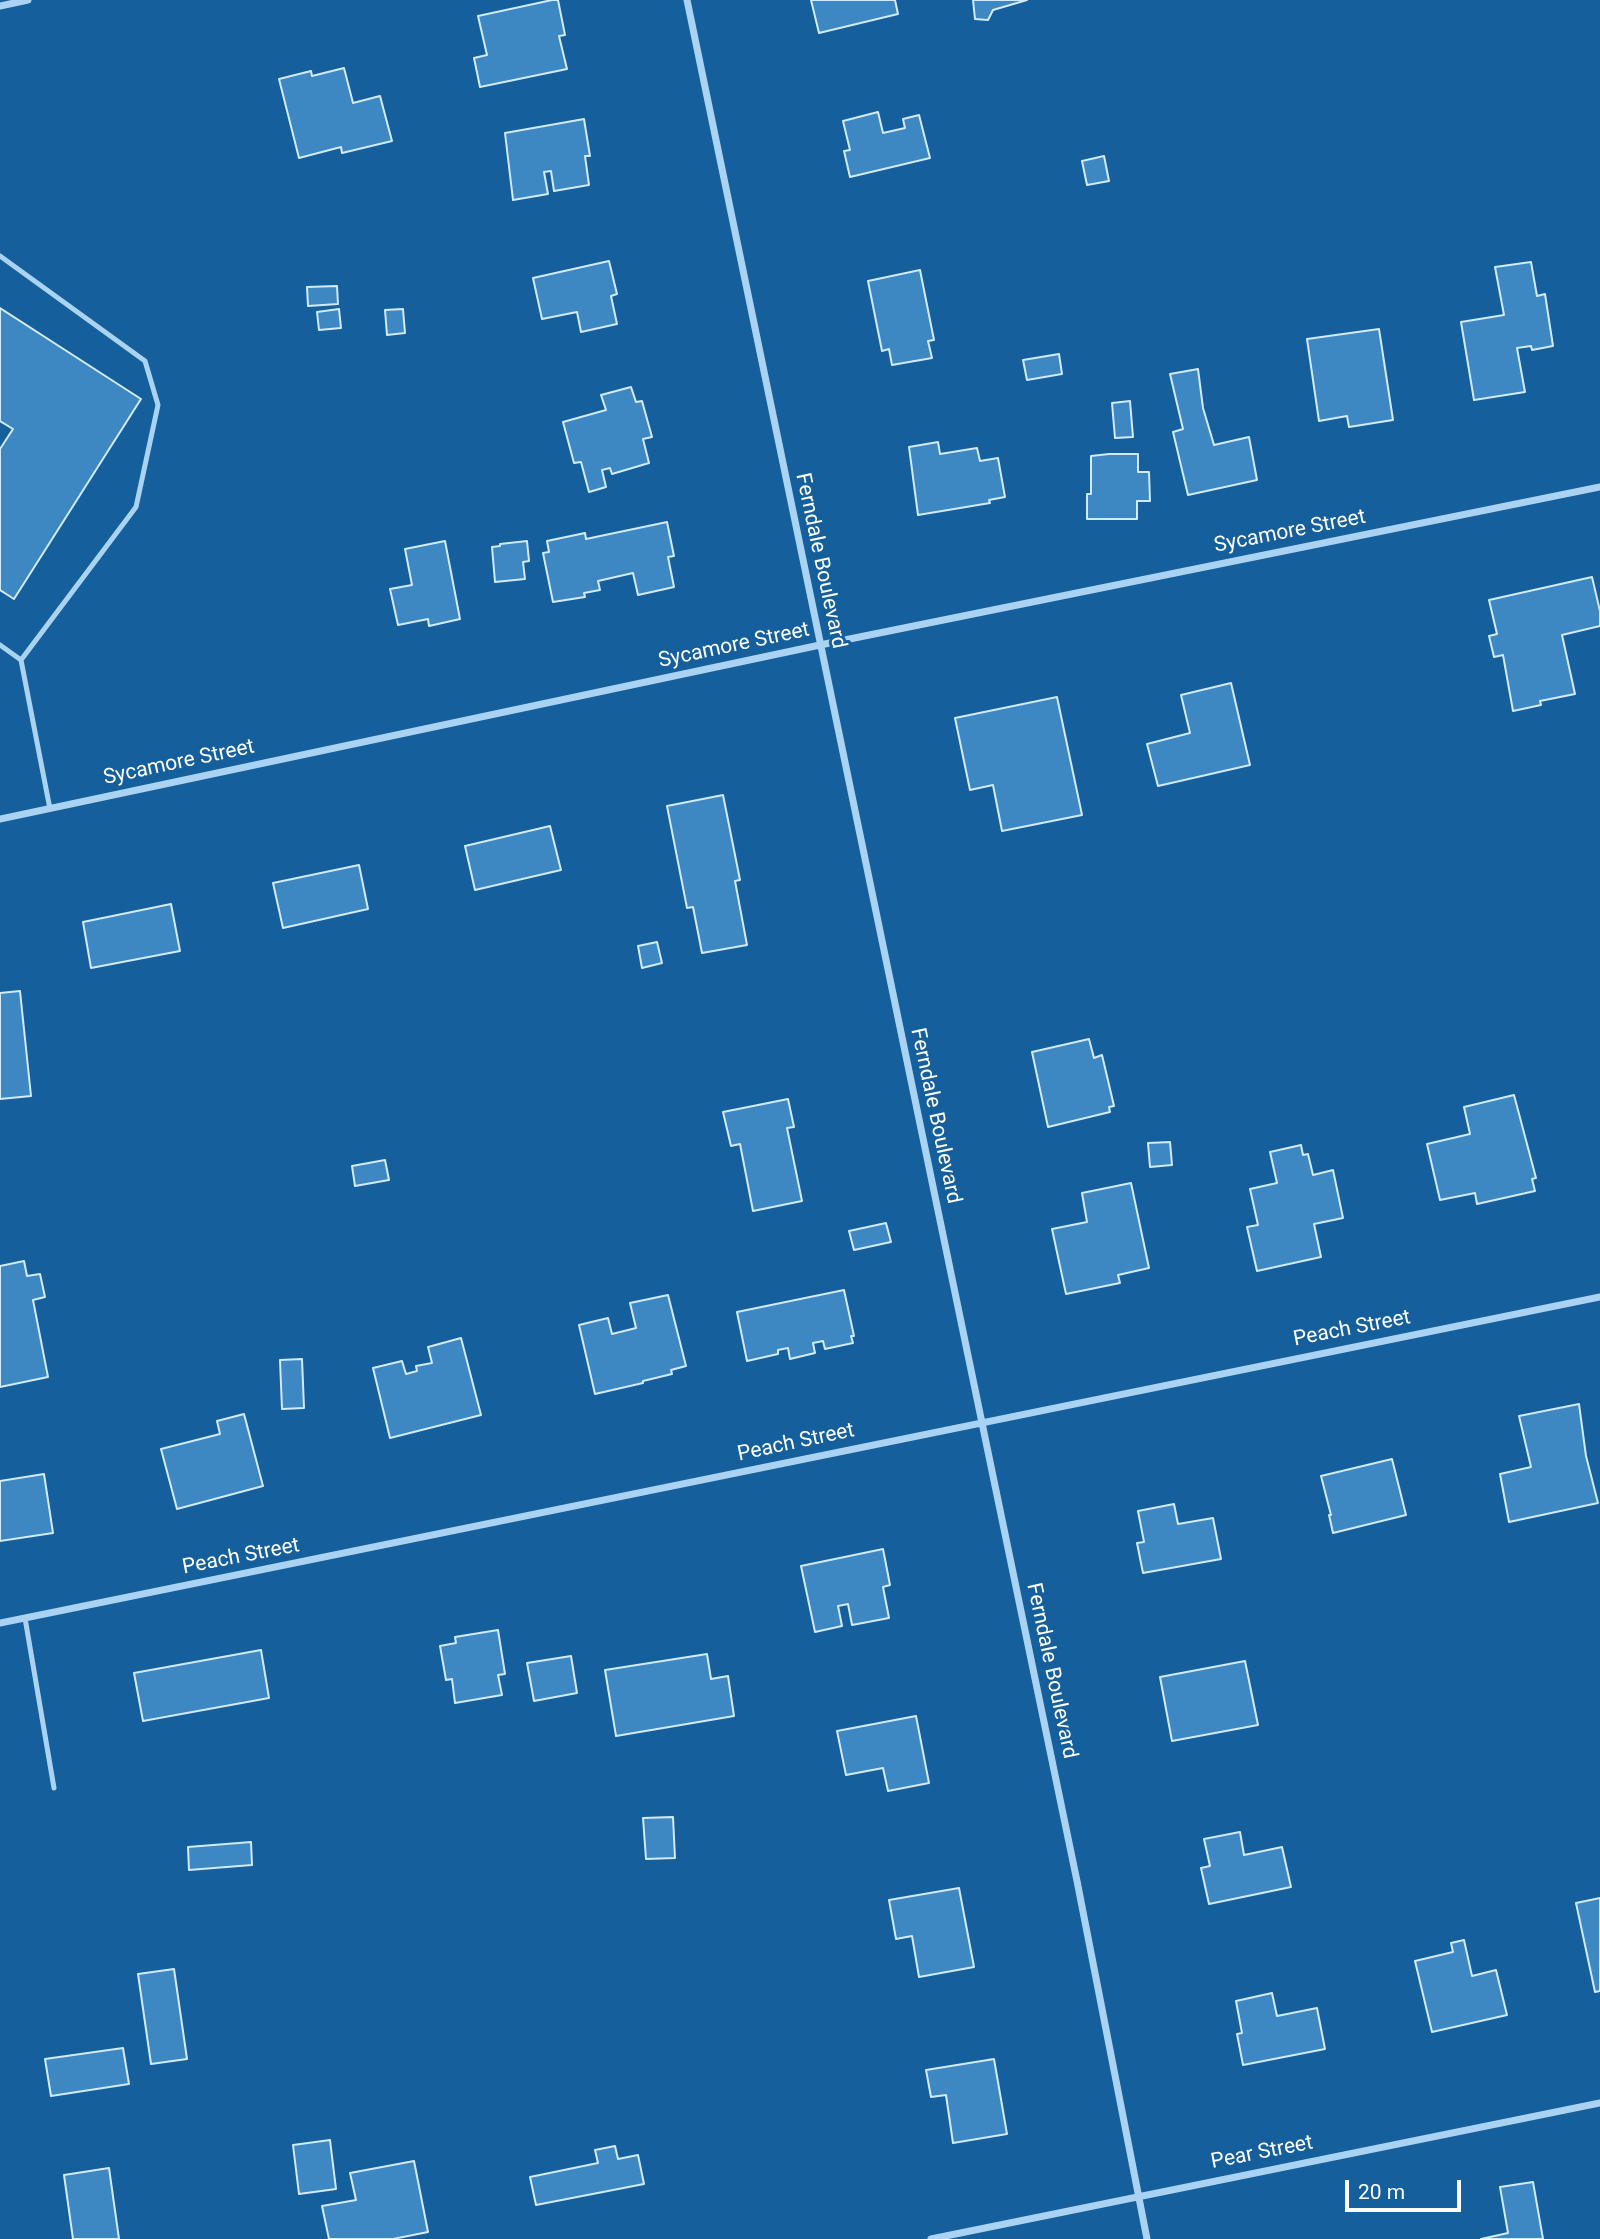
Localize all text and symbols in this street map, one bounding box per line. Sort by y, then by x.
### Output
street label: Ferndale Boulevard [789,471,851,651]
street label: Sycamore Street [1212,505,1368,559]
street label: Sycamore Street [656,618,812,674]
street label: Sycamore Street [101,735,257,791]
street label: Ferndale Boulevard [904,1026,966,1206]
street label: Peach Street [1291,1305,1413,1353]
street label: Peach Street [735,1418,857,1468]
street label: Peach Street [180,1533,302,1581]
street label: Ferndale Boulevard [1020,1581,1082,1761]
street label: Pear Street [1209,2131,1315,2175]
scale bar [1348,2166,1464,2210]
text: 20 m [1358,2180,1405,2204]

